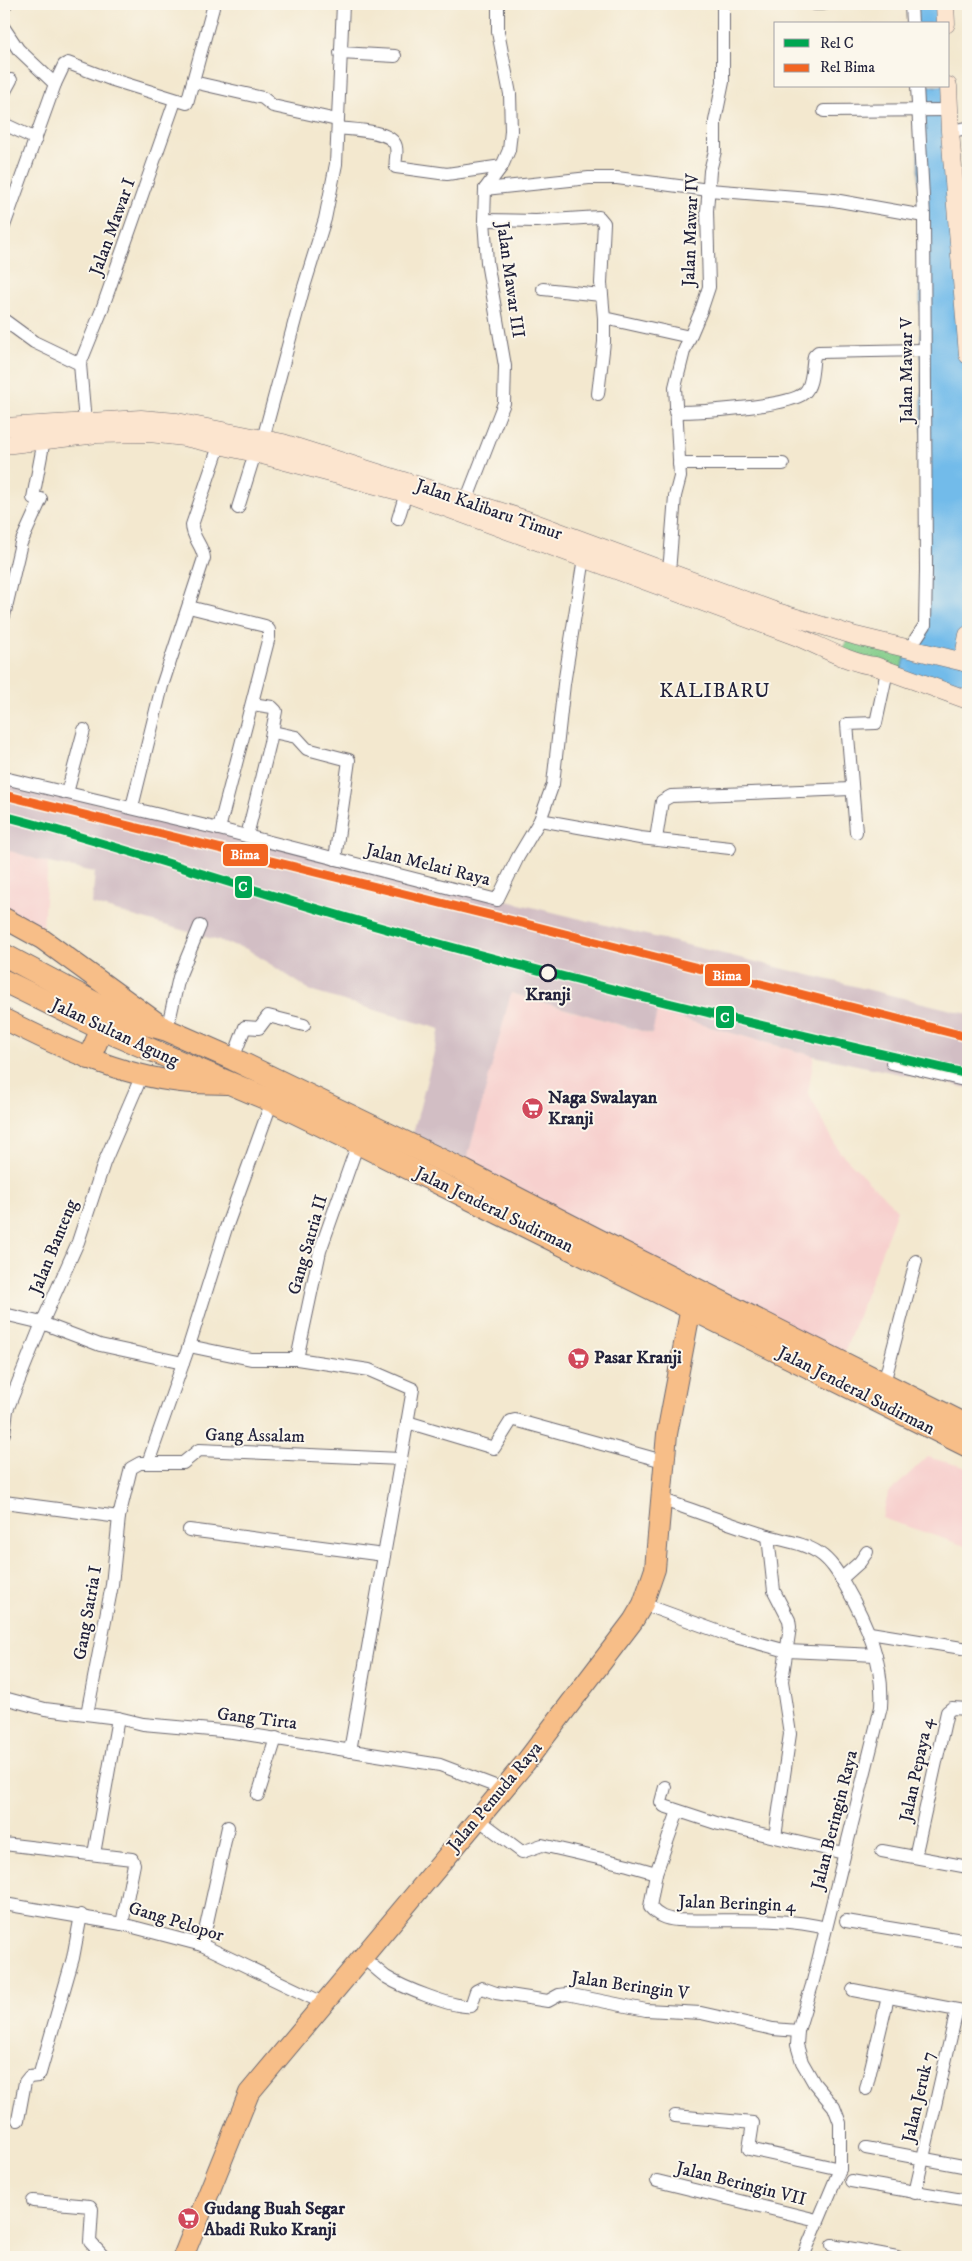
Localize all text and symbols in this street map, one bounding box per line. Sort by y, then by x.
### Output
legend [774,22,950,88]
text: Rel C [820,34,854,53]
text: Rel Bima [820,58,875,77]
street label: Jalan Mawar IV [678,172,704,289]
street label: Jalan Mawar I [85,175,141,281]
street label: Jalan Mawar III [491,219,529,339]
street label: Jalan Mawar V [896,316,918,425]
street label: Jalan Kalibaru Timur [411,474,565,545]
district label: KALIBARU [659,679,771,704]
street label: Jalan Melati Raya [362,838,493,891]
line badge: Bima [222,843,269,867]
text: Bima [231,846,260,864]
line badge: C [234,875,253,899]
text: C [238,878,248,896]
line badge: Bima [704,963,751,987]
marker: Kranji [539,964,557,982]
text: Bima [713,967,742,985]
place label: Kranji [525,984,571,1006]
street label: Jalan Sultan Agung [46,993,182,1072]
line badge: C [715,1005,735,1029]
text: C [720,1009,730,1027]
place label: Naga Swalayan Kranji [548,1087,658,1130]
supermarket icon: Naga Swalayan Kranji [520,1096,544,1120]
street label: Jalan Jenderal Sudirman [409,1161,577,1258]
street label: Gang Satria II [283,1193,333,1297]
street label: Jalan Banteng [24,1196,83,1300]
street label: Jalan Jenderal Sudirman [772,1341,939,1440]
supermarket icon: Pasar Kranji [566,1346,590,1370]
place label: Pasar Kranji [594,1347,682,1369]
street label: Gang Assalam [205,1424,305,1448]
street label: Gang Satria I [69,1564,107,1662]
street label: Gang Tirta [216,1703,299,1735]
street label: Jalan Pepaya 4 [895,1716,939,1826]
street label: Jalan Pemuda Raya [441,1737,548,1858]
street label: Jalan Beringin Raya [807,1748,863,1894]
street label: Jalan Beringin 4 [676,1891,797,1917]
street label: Gang Pelopor [126,1897,227,1947]
street label: Jalan Beringin V [568,1967,691,2005]
street label: Jalan Jeruk 7 [897,2049,940,2147]
street label: Jalan Beringin VII [672,2157,808,2211]
place label: Gudang Buah Segar Abadi Ruko Kranji [203,2198,345,2241]
supermarket icon: Gudang Buah Segar Abadi Ruko Kranji [176,2207,200,2231]

